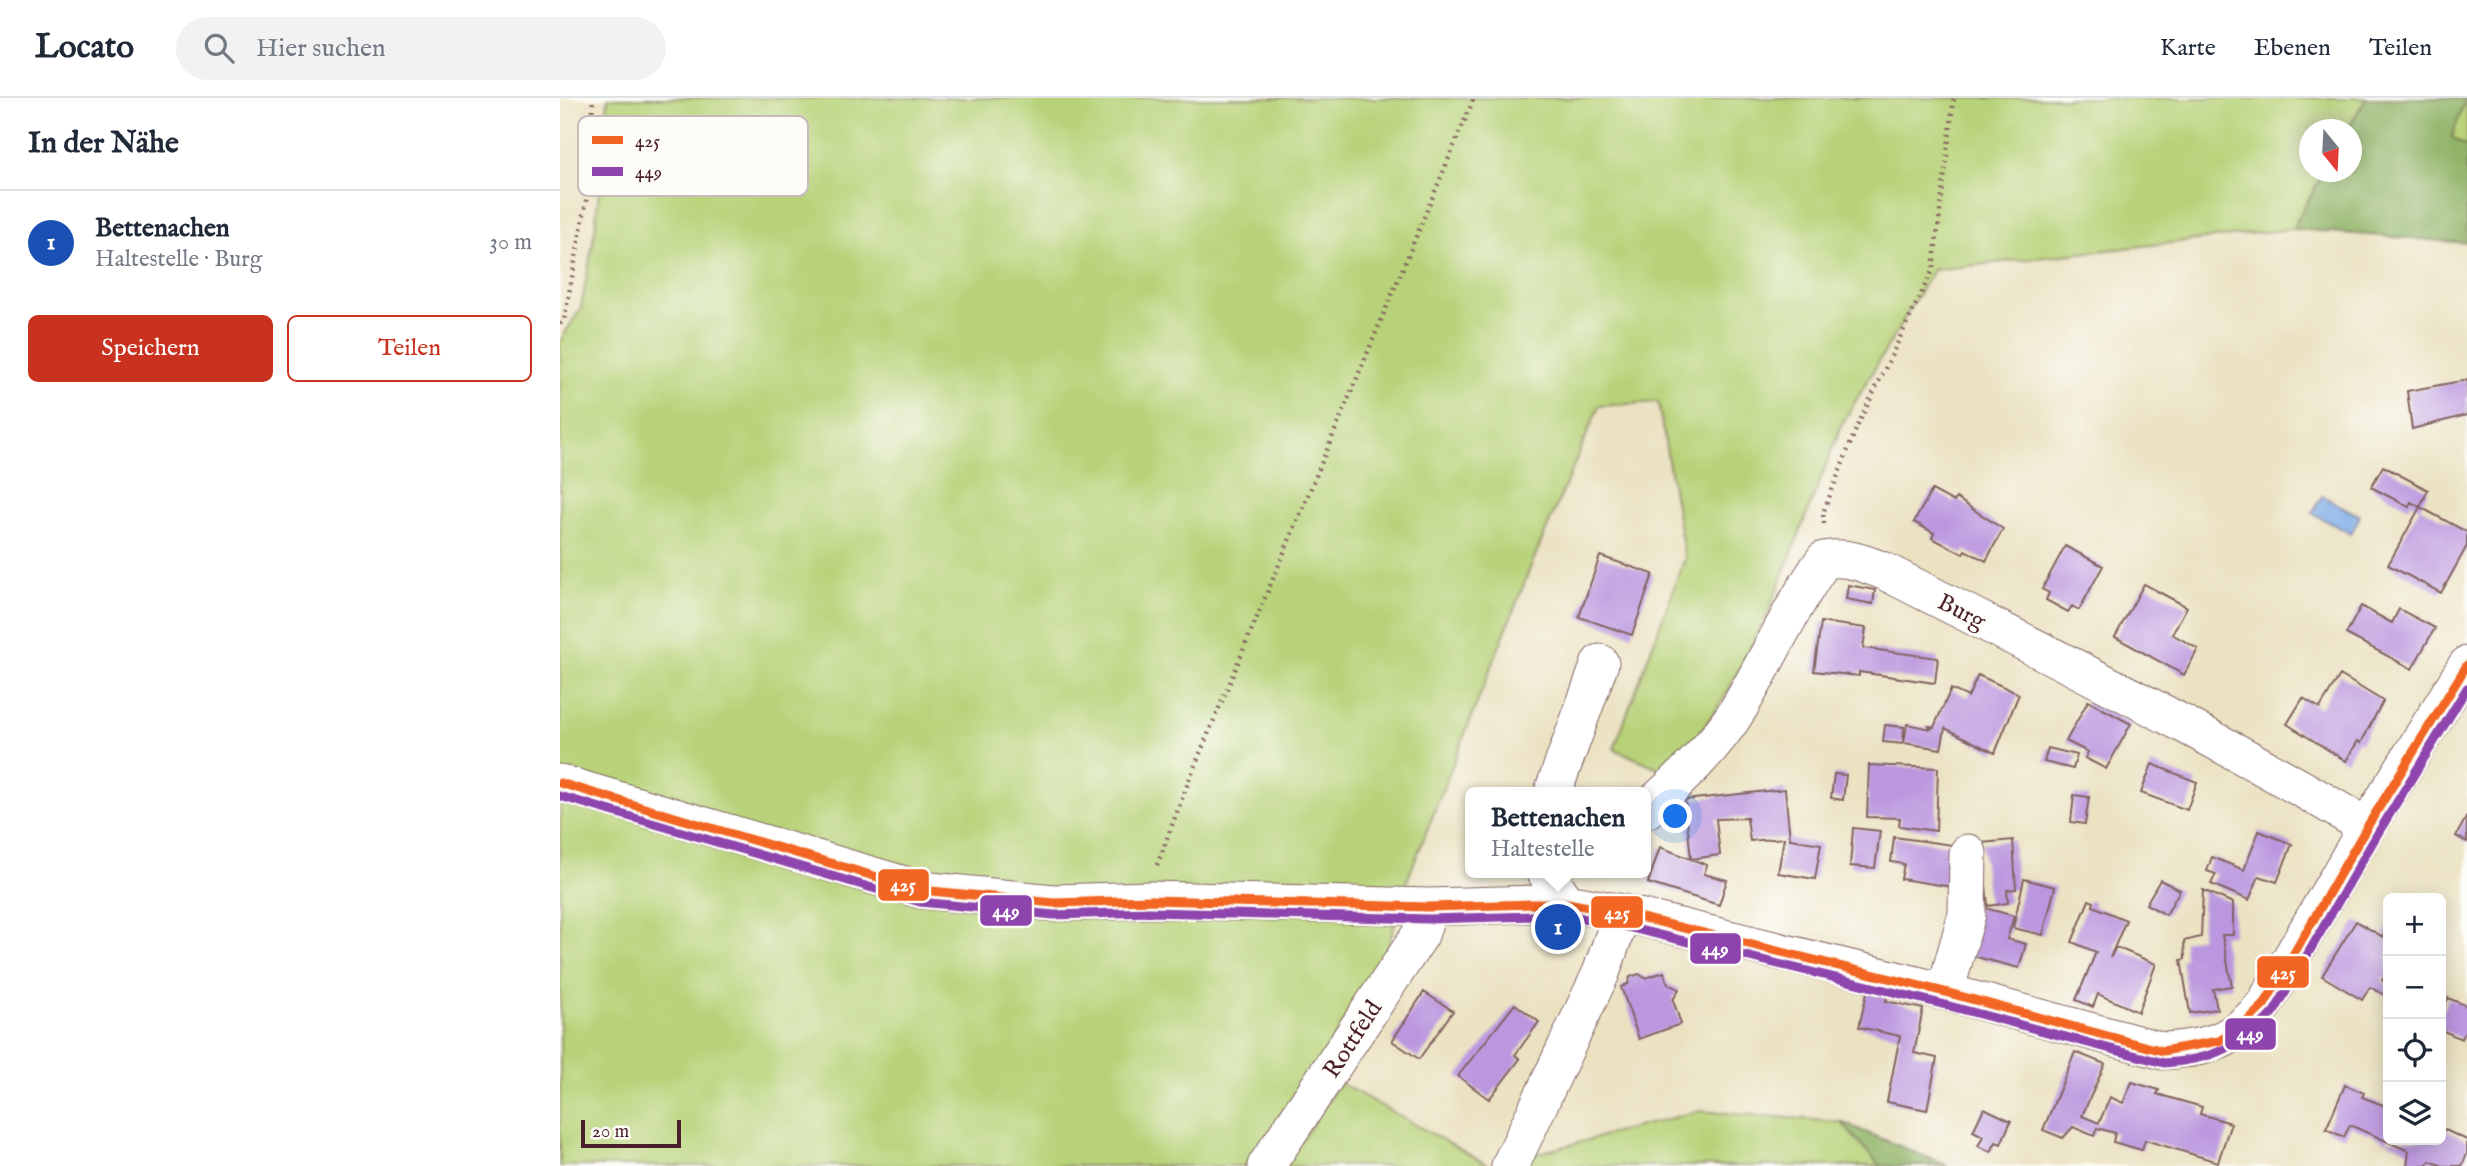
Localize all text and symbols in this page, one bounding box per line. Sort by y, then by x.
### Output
search box [176,17,666,80]
text: Locato [35,27,134,69]
icon: search [200,29,238,67]
text: Hier suchen [256,32,386,65]
text: Karte [2160,33,2216,64]
text: Ebenen [2254,33,2331,64]
text: Teilen [2369,33,2432,64]
legend [578,116,808,196]
north arrow [2299,119,2362,182]
text: In der Nähe [28,125,179,163]
text: 425 [635,130,660,154]
text: 449 [635,161,662,185]
text: Bettenachen [95,212,230,245]
text: 1 [47,228,55,257]
text: 30 m [489,228,532,257]
text: Haltestelle · Burg [95,245,262,274]
button: Speichern [28,315,273,382]
button: Teilen [287,315,532,382]
street label: Burg [1932,587,1992,638]
popup [1465,787,1651,878]
your location [1658,799,1692,833]
text: Bettenachen [1491,802,1625,835]
text: Haltestelle [1491,835,1595,864]
line badge: 425 [877,868,930,902]
text: 425 [890,874,916,898]
map controls [2383,893,2446,1145]
button: + [2383,893,2446,956]
line badge: 449 [979,894,1033,927]
line badge: 425 [1590,895,1644,929]
text: 449 [993,900,1019,924]
pin: 1 [1535,901,1581,953]
text: 425 [1604,902,1630,926]
line badge: 449 [1689,932,1742,965]
text: 449 [1702,938,1728,962]
line badge: 425 [2256,955,2310,989]
button: − [2383,956,2446,1019]
text: 425 [2270,962,2296,986]
street label: Rottfeld [1317,995,1390,1085]
line badge: 449 [2224,1017,2277,1051]
button: locate [2383,1019,2446,1082]
text: 449 [2237,1023,2263,1047]
button: layers [2383,1082,2446,1145]
scale bar [581,1117,681,1149]
text: 20 m [592,1120,629,1144]

